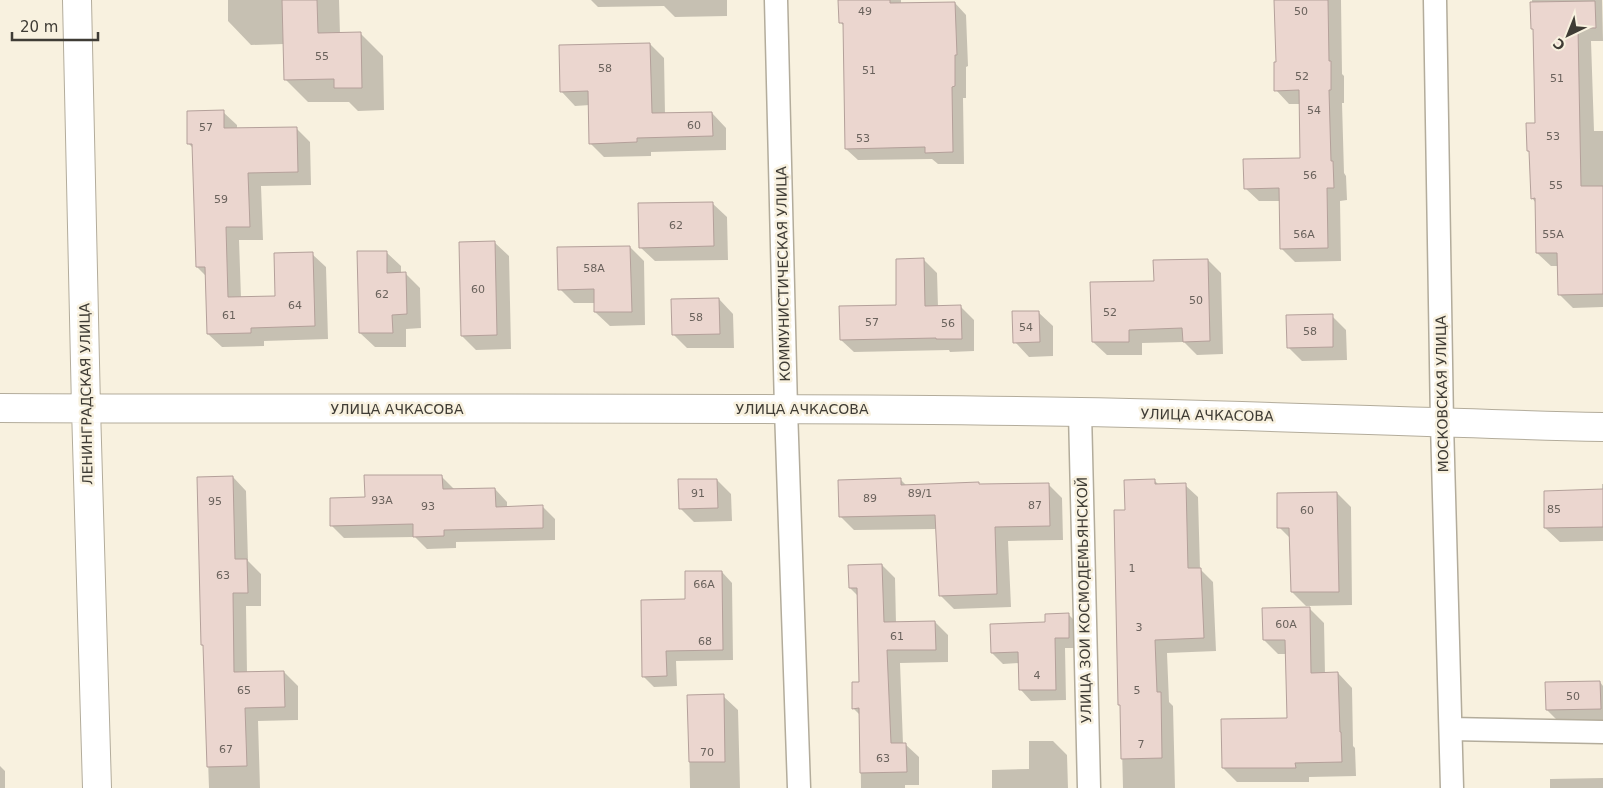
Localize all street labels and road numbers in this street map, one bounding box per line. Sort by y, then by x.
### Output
street label: КОММУНИСТИЧЕСКАЯ УЛИЦА [773,166,793,382]
street label: ЛЕНИНГРАДСКАЯ УЛИЦА [76,303,96,485]
street label: МОСКОВСКАЯ УЛИЦА [1433,315,1451,473]
street label: УЛИЦА АЧКАСОВА [330,401,464,417]
street label: УЛИЦА АЧКАСОВА [735,401,869,417]
street label: УЛИЦА АЧКАСОВА [1140,406,1274,424]
street label: УЛИЦА ЗОИ КОСМОДЕМЬЯНСКОЙ [1073,477,1094,723]

